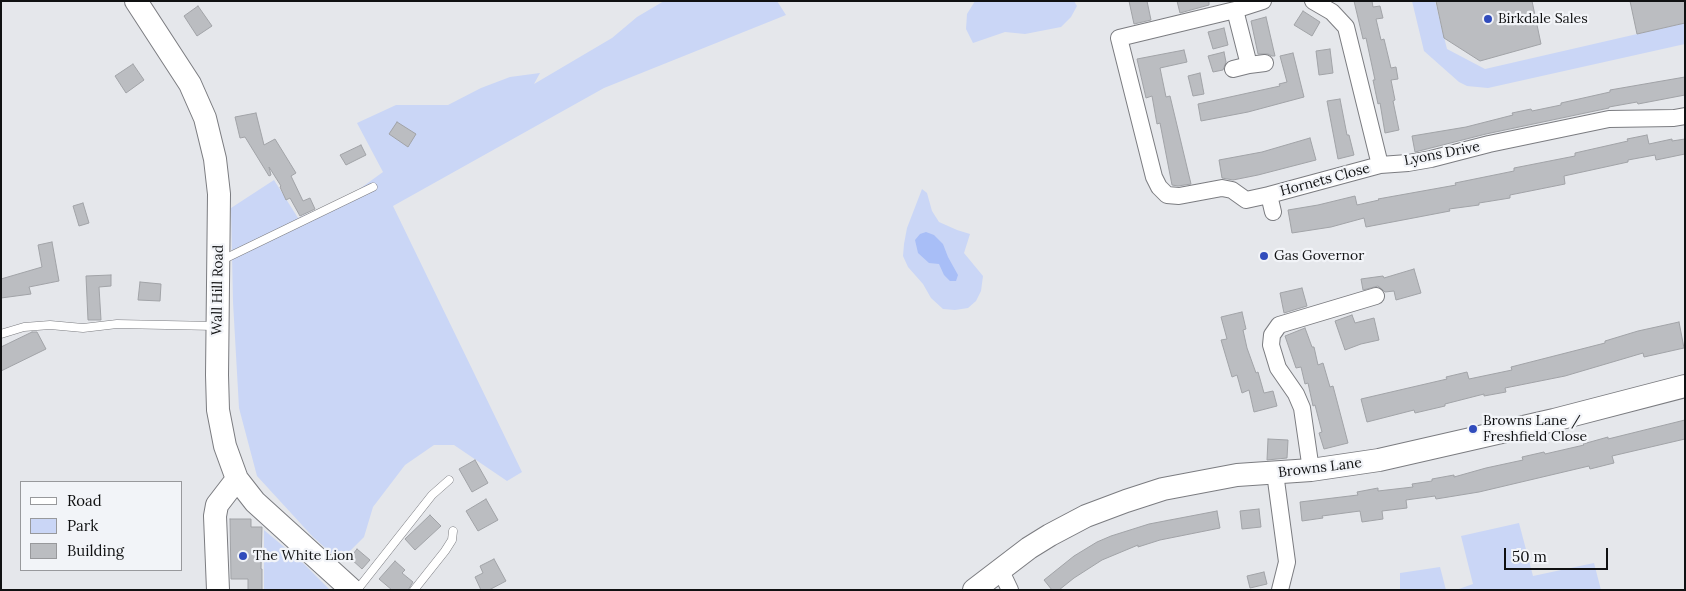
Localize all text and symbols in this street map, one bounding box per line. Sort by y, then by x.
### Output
place label: Birkdale Sales [1498,11,1588,27]
marker: Birkdale Sales [1482,13,1494,25]
street label: Lyons Drive [1403,138,1481,170]
street label: Hornets Close [1278,160,1372,200]
street label: Wall Hill Road [209,245,227,335]
place label: Gas Governor [1274,248,1364,264]
marker: Gas Governor [1258,250,1270,262]
place label: Browns Lane / Freshfield Close [1483,413,1587,446]
marker: Browns Lane / Freshfield Close [1467,423,1479,435]
street label: Browns Lane [1277,455,1363,481]
legend [20,481,182,571]
text: Road [67,491,102,510]
text: Park [67,516,98,535]
scale bar [1506,538,1610,570]
text: Building [67,541,124,560]
text: 50 m [1512,547,1547,566]
place label: The White Lion [253,548,354,564]
marker: The White Lion [237,550,249,562]

